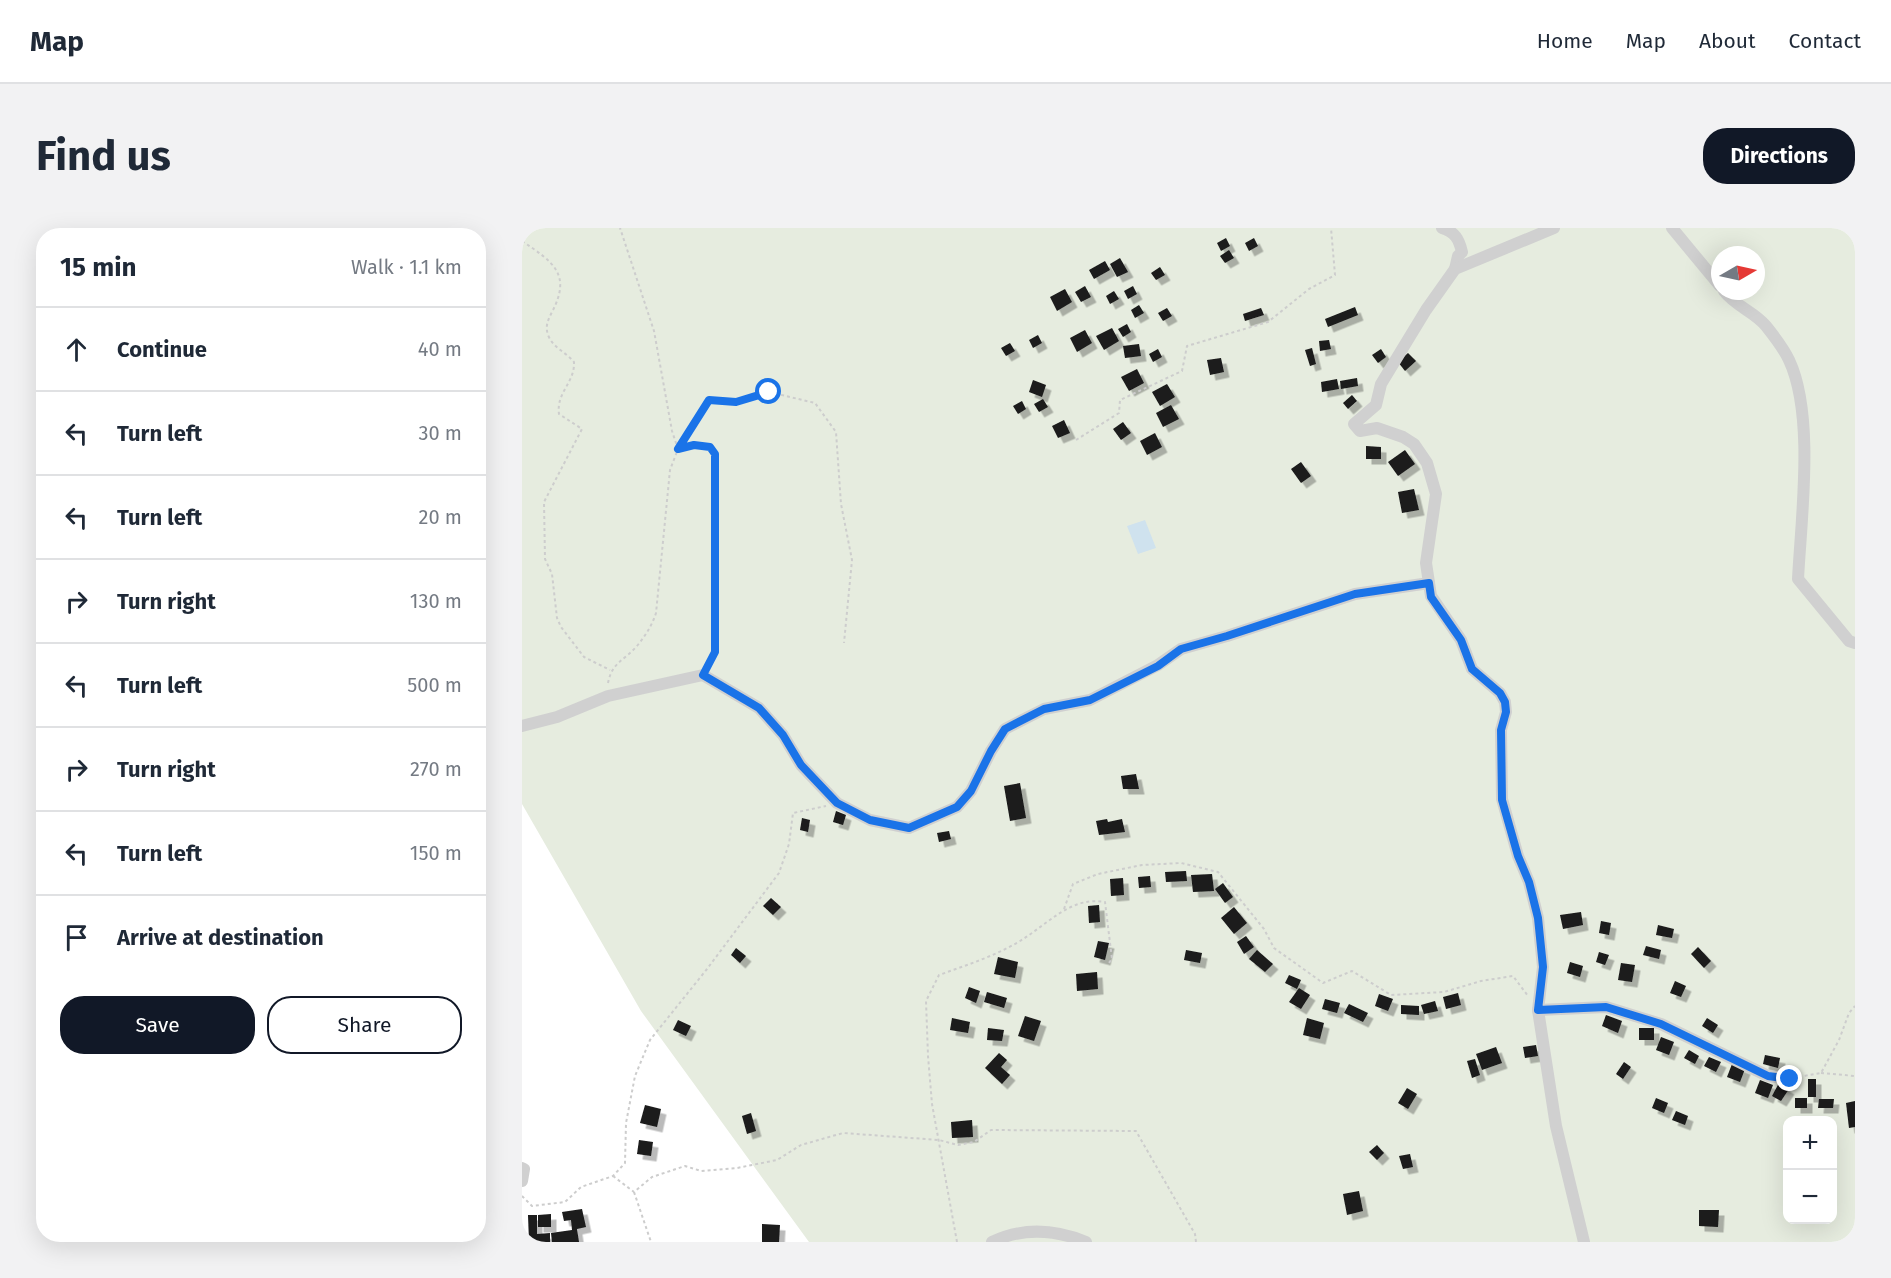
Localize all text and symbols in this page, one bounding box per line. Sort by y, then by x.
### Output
text: Map [30,25,84,58]
text: Home [1537,28,1593,54]
text: Map [1626,28,1666,54]
text: About [1699,28,1756,54]
text: Contact [1789,28,1861,54]
button: Directions [1703,128,1855,184]
text: Find us [36,131,171,181]
north arrow [1711,246,1765,300]
text: 15 min [60,252,136,283]
text: Walk · 1.1 km [351,255,462,279]
icon: ahead [60,333,93,366]
text: Continue [117,336,207,363]
text: 40 m [418,337,462,361]
route start [755,378,781,404]
icon: left [60,417,93,450]
text: Turn left [117,420,202,447]
text: 30 m [418,421,462,445]
icon: left [60,501,93,534]
text: Turn left [117,504,202,531]
text: 20 m [419,505,462,529]
icon: right [60,585,93,618]
text: Turn right [117,588,216,615]
text: 130 m [410,589,462,613]
icon: left [60,669,93,702]
text: Turn left [117,672,202,699]
text: 500 m [407,673,462,697]
icon: right [60,753,93,786]
text: Turn right [117,756,216,783]
text: 270 m [410,757,462,781]
icon: left [60,837,93,870]
text: Turn left [117,840,202,867]
text: 150 m [410,841,462,865]
icon: arrive [60,921,93,954]
text: Arrive at destination [117,924,324,951]
button: Save [60,996,255,1054]
button: Share [267,996,462,1054]
route end [1776,1065,1802,1091]
map controls [1783,1116,1837,1224]
button: + [1783,1116,1837,1170]
button: − [1783,1170,1837,1224]

